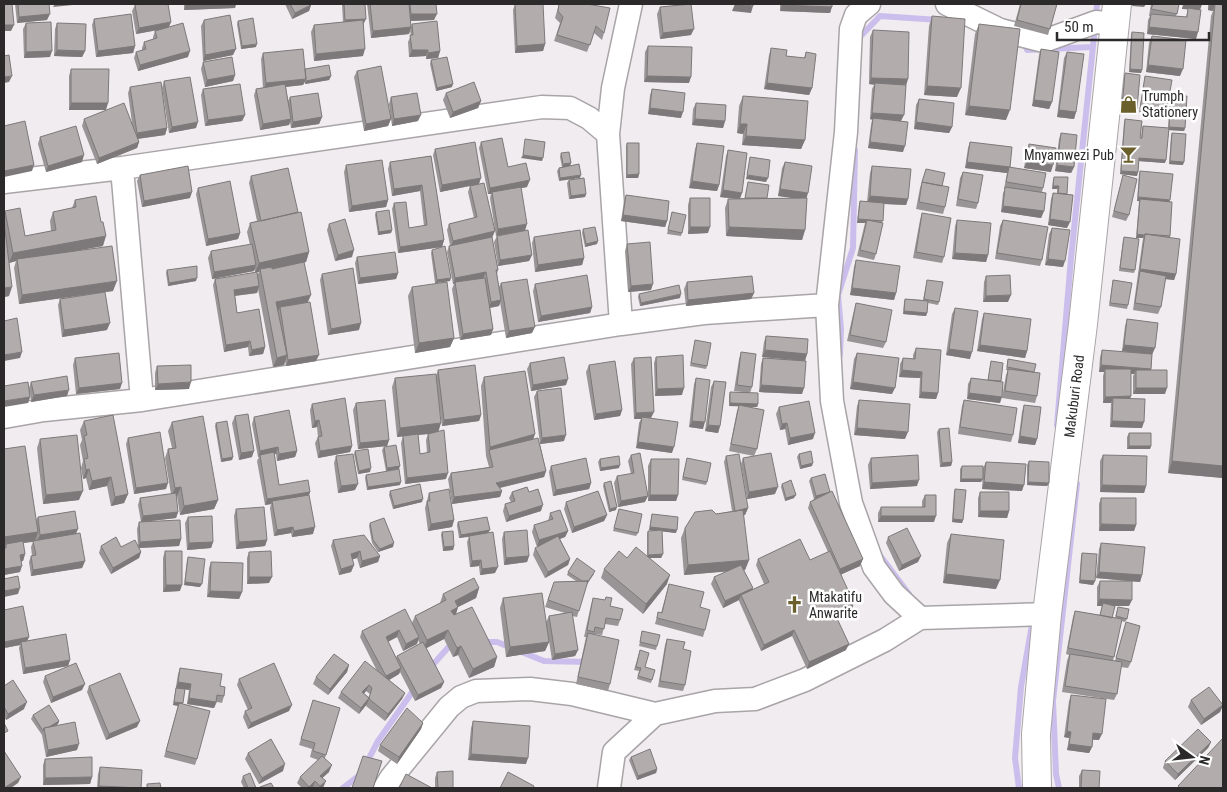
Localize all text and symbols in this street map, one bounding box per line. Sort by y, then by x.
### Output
scale bar [1057,10,1210,42]
text: 50 m [1064,18,1094,36]
place label: Trumph Stationery [1142,88,1198,120]
shop icon: Trumph Stationery [1118,94,1138,114]
bar icon: Mnyamwezi Pub [1118,145,1138,165]
place label: Mnyamwezi Pub [1024,147,1114,163]
street label: Makuburi Road [1061,354,1087,438]
place label: Mtakatifu Anwarite [809,589,862,621]
church icon: Mtakatifu Anwarite [785,595,805,615]
north arrow [1167,732,1217,782]
text: N [1196,754,1213,767]

